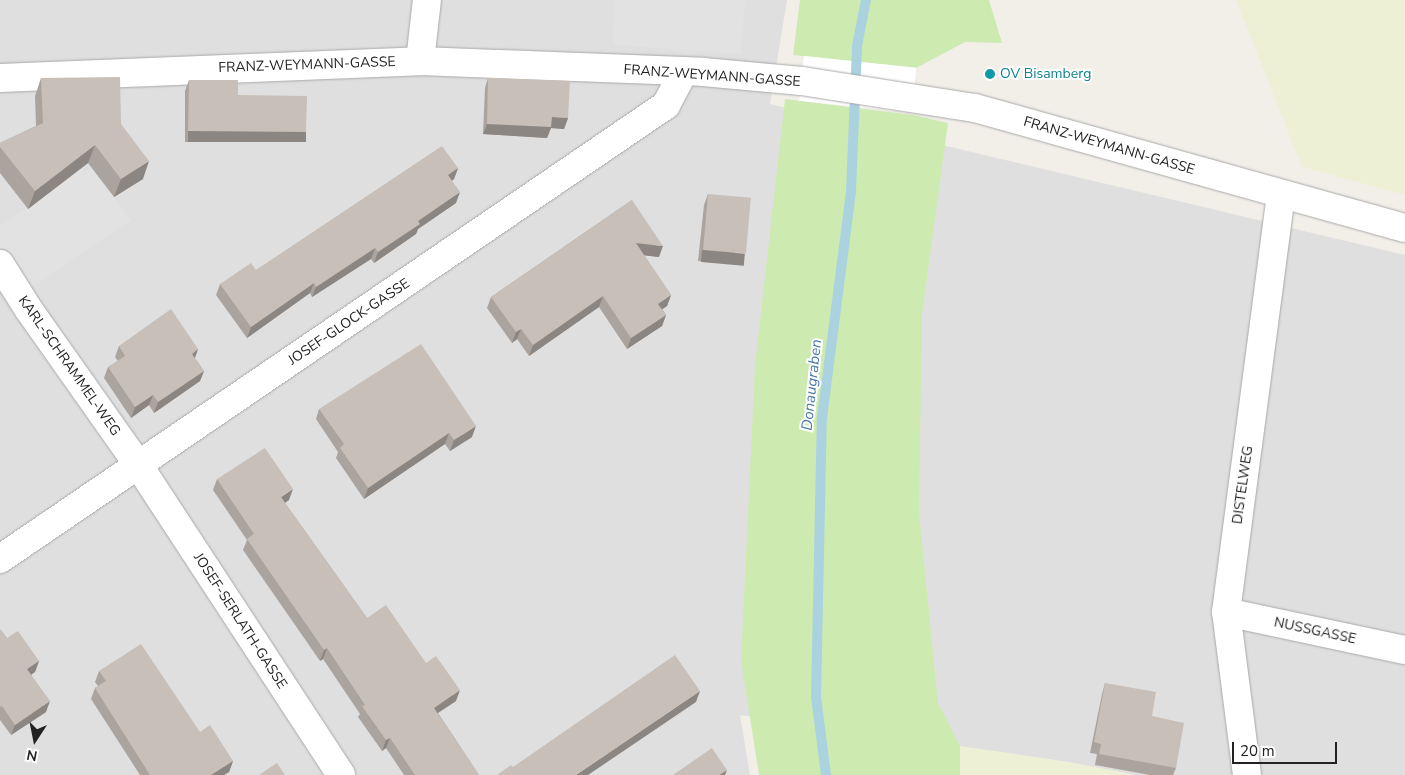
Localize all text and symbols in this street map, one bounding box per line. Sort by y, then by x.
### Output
street label: FRANZ-WEYMANN-GASSE [218,54,396,76]
street label: FRANZ-WEYMANN-GASSE [623,61,801,91]
place label: OV Bisamberg [1000,66,1091,82]
marker: OV Bisamberg [984,68,996,80]
street label: FRANZ-WEYMANN-GASSE [1022,113,1196,179]
street label: JOSEF-GLOCK-GASSE [285,275,413,369]
street label: KARL-SCHRAMMEL-WEG [14,293,124,439]
water label: Donaugraben [798,338,826,432]
street label: DISTELWEG [1229,445,1257,525]
street label: JOSEF-SERLATH-GASSE [190,550,290,692]
street label: NUSSGASSE [1272,614,1358,648]
north arrow [10,715,60,765]
scale bar [1235,732,1340,764]
text: 20 m [1240,741,1275,761]
text: N [25,745,39,766]

